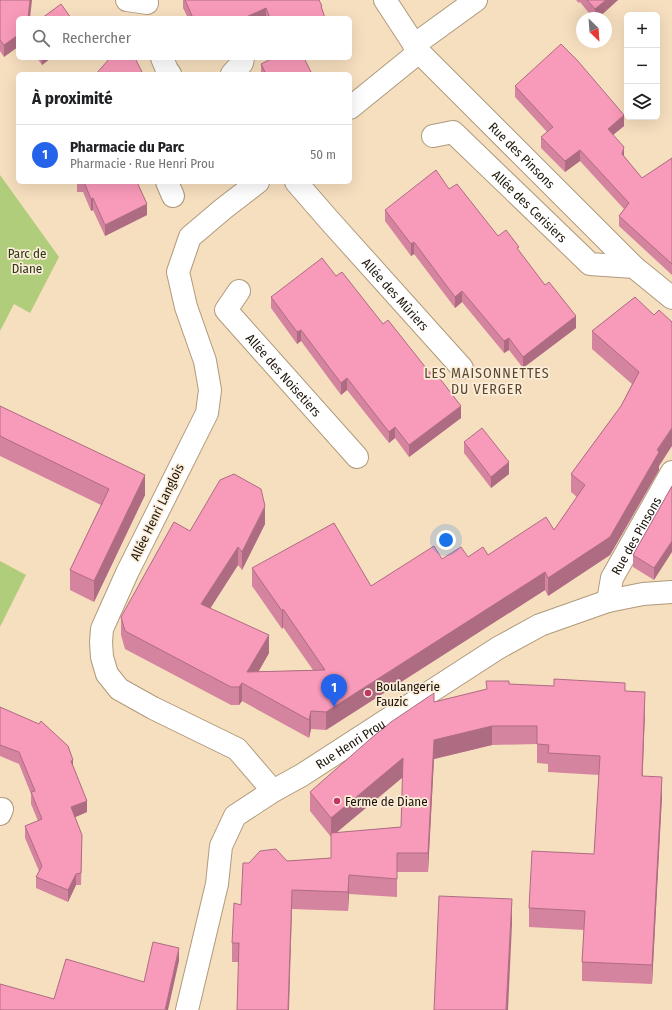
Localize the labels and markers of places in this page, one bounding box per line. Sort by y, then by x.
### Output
pin: 1 [321,674,347,707]
place label: Boulangerie Fauzic [376,679,440,709]
marker: Boulangerie Fauzic [363,688,373,698]
place label: Ferme de Diane [345,794,428,809]
marker: Ferme de Diane [332,796,342,806]

